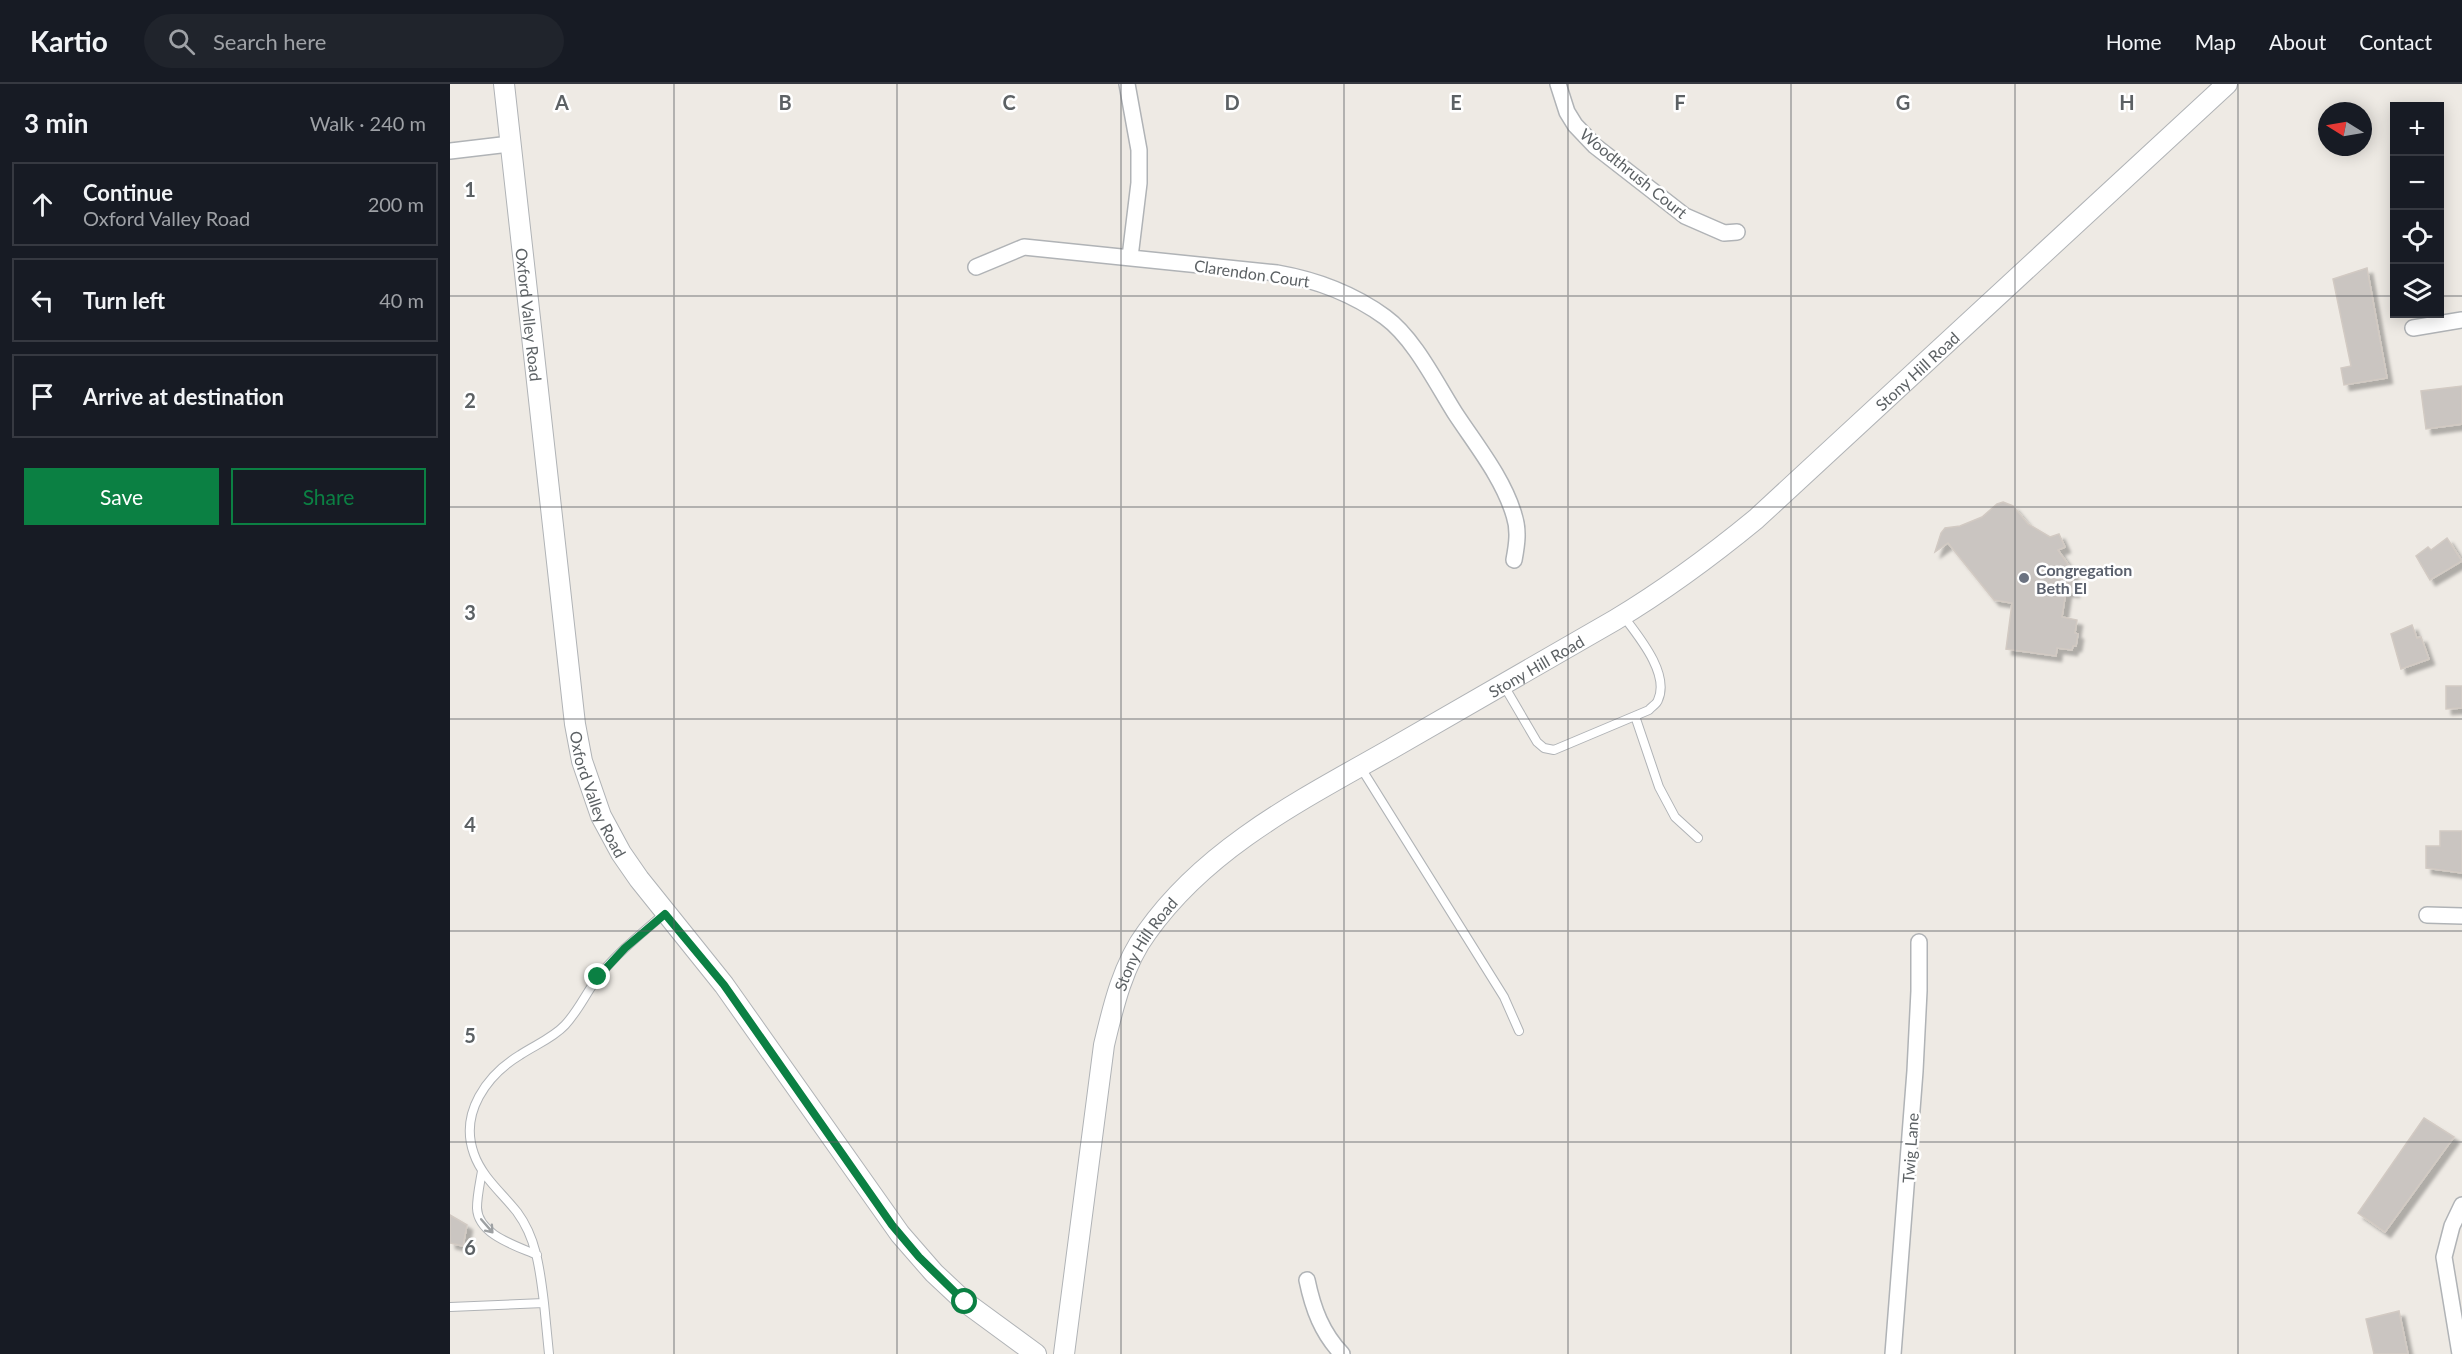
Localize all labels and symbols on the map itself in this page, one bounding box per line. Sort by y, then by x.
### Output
text: A [554,90,569,114]
text: B [778,90,792,114]
text: C [1002,90,1016,114]
text: D [1224,90,1240,114]
text: E [1450,90,1462,114]
text: F [1674,90,1686,114]
text: G [1896,90,1910,114]
text: H [2119,90,2135,114]
north arrow [2318,102,2372,156]
street label: Woodthrush Court [1577,124,1692,222]
text: 1 [464,177,476,201]
street label: Oxford Valley Road [513,247,546,382]
street label: Clarendon Court [1193,255,1311,291]
street label: Stony Hill Road [1871,327,1963,414]
text: 2 [464,388,476,412]
place label: Congregation Beth El [2036,560,2132,597]
marker: Congregation Beth El [2017,571,2031,585]
text: 3 [464,600,476,624]
street label: Stony Hill Road [1485,631,1587,701]
street label: Oxford Valley Road [567,729,631,860]
text: 4 [464,812,476,836]
street label: Stony Hill Road [1110,893,1181,993]
route end [584,963,610,989]
text: 5 [464,1023,476,1047]
street label: Twig Lane [1898,1112,1922,1184]
one-way arrow [480,1218,494,1233]
text: 6 [464,1235,476,1259]
route start [951,1288,977,1314]

